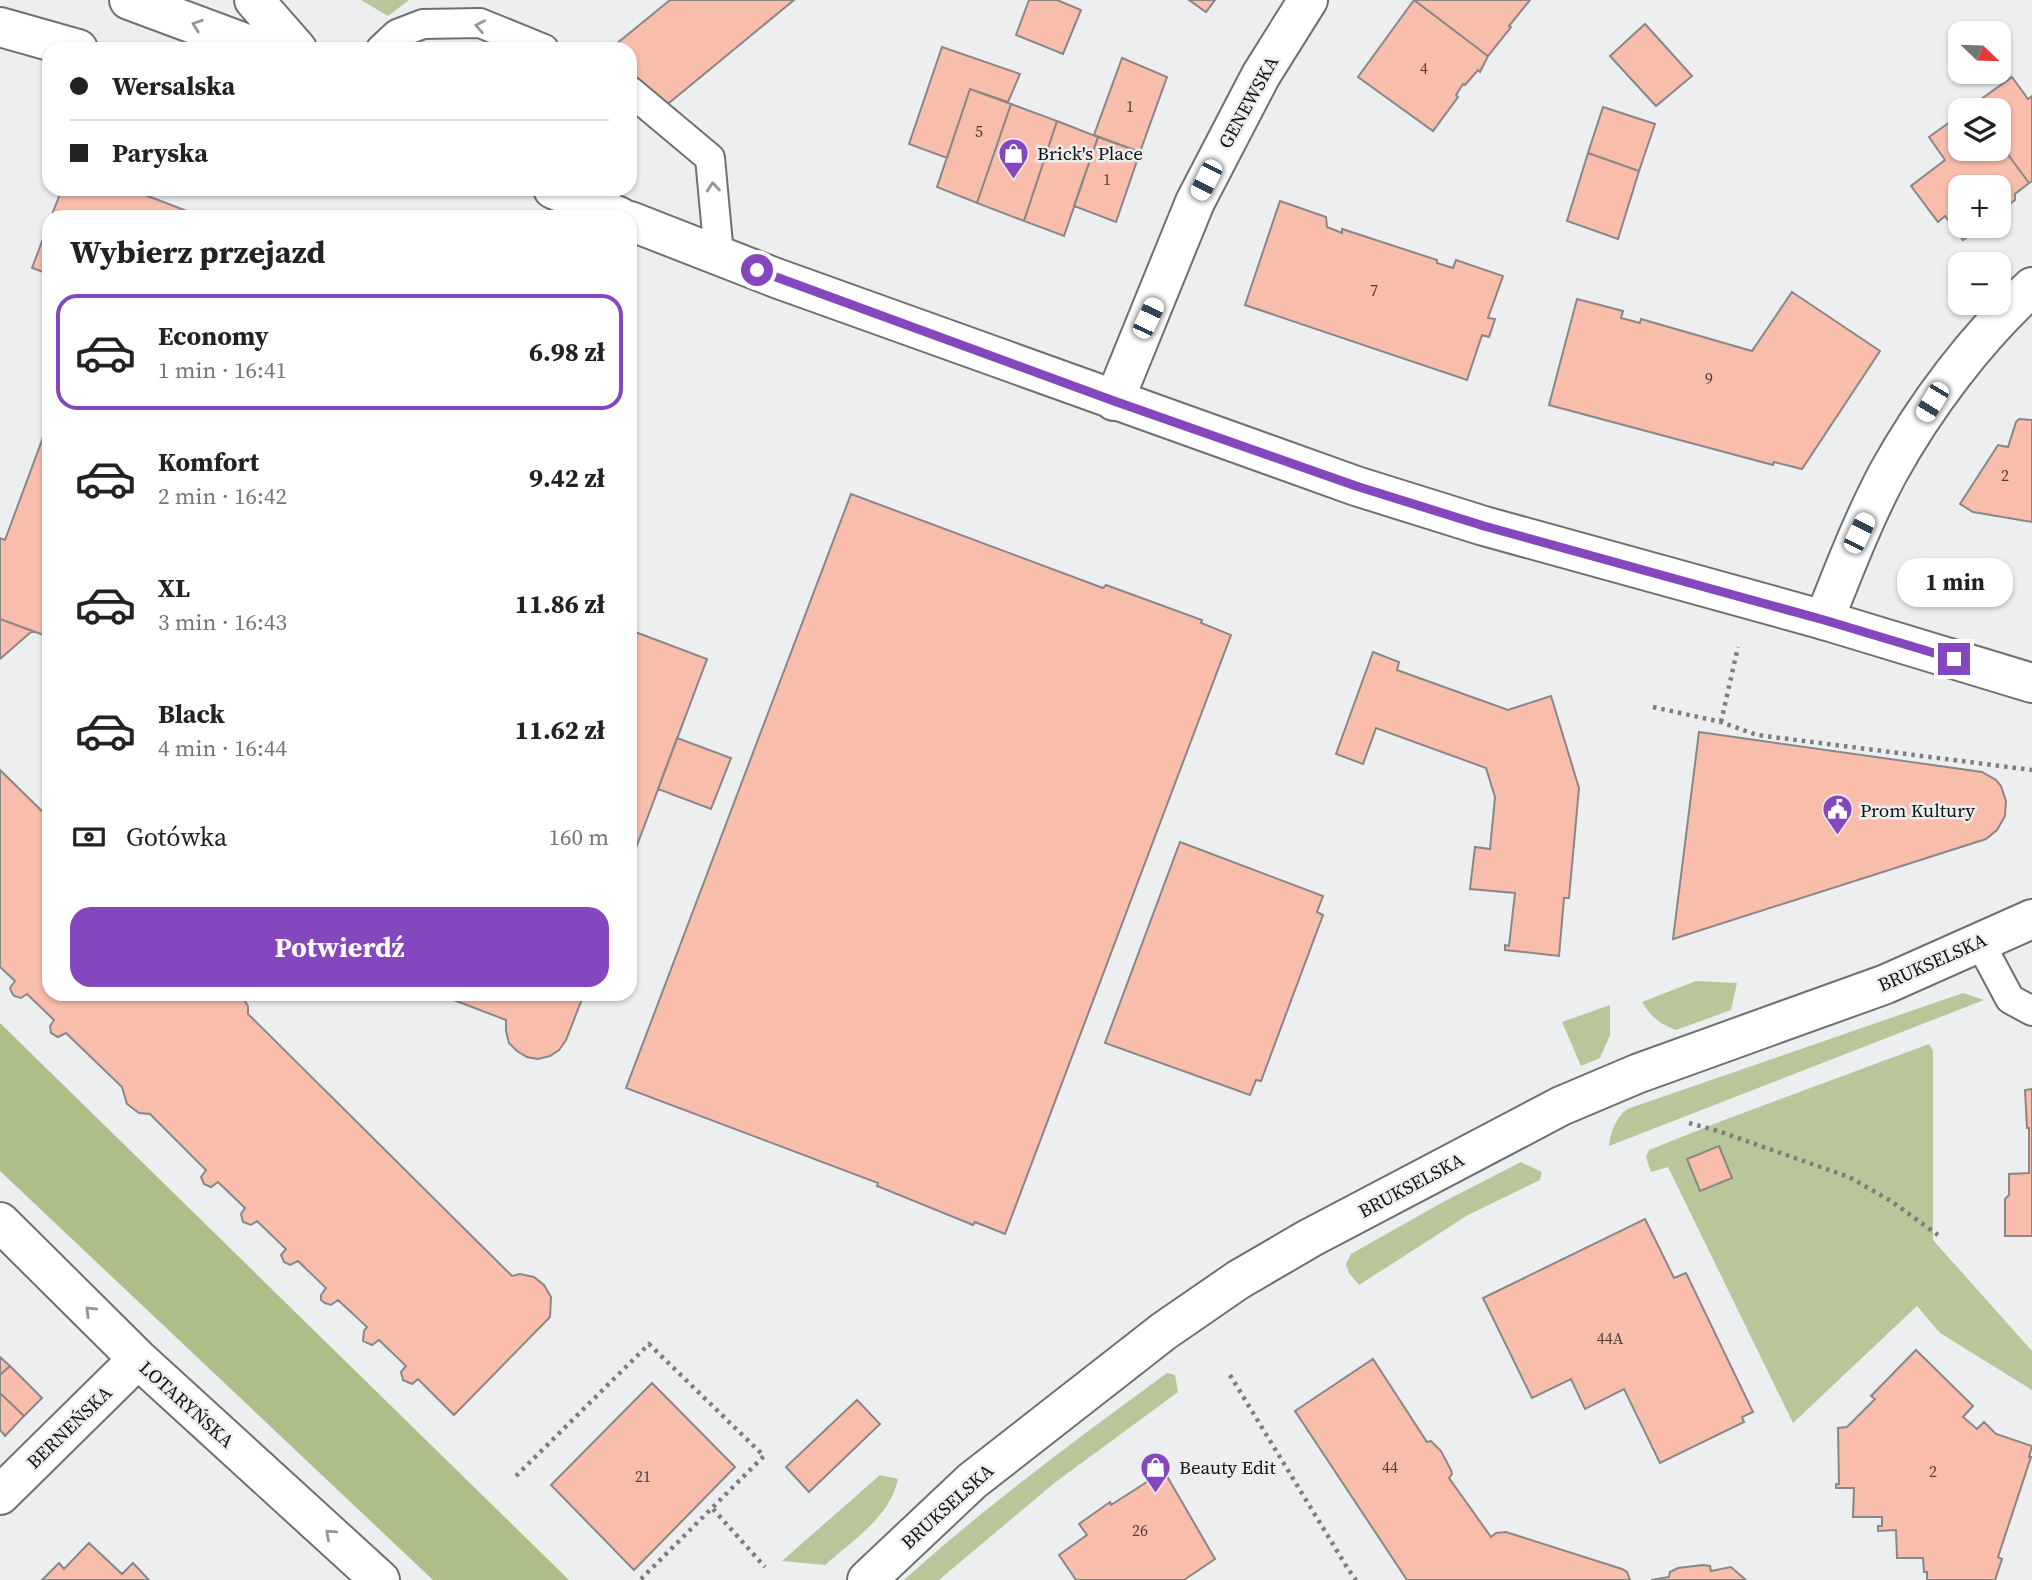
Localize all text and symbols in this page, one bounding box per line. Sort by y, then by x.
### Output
one-way arrow [474,19,486,34]
one-way arrow [192,20,204,34]
north arrow [1948,21,2011,84]
map controls [1948,21,2011,315]
street label: GENEWSKA [1212,51,1284,153]
house number: 4 [1420,57,1428,79]
text: Wersalska [112,68,235,104]
house number: 1 [1126,95,1134,117]
button: layers [1948,98,2011,161]
house number: 5 [975,120,983,142]
text: Paryska [112,135,208,171]
shop icon: Brick's Place [997,136,1031,180]
place label: Brick's Place [1037,140,1143,166]
car [1188,157,1225,203]
house number: 1 [1103,168,1111,190]
button: + [1948,175,2011,238]
one-way arrow [706,182,721,193]
text: Wybierz przejazd [70,230,326,274]
button: − [1948,252,2011,315]
route start [741,254,773,286]
house number: 7 [1370,279,1378,301]
car [1130,295,1167,341]
text: Economy [158,318,269,354]
icon: car [74,321,137,384]
text: 6.98 zł [529,334,605,370]
text: 1 min · 16:41 [158,354,287,386]
house number: 9 [1705,367,1713,389]
car [1913,379,1952,425]
text: Komfort [158,444,259,480]
icon: car [74,447,137,510]
text: 9.42 zł [529,460,605,496]
house number: 2 [2001,464,2009,486]
text: 2 min · 16:42 [158,480,287,512]
car [1841,510,1878,556]
callout: 1 min [1896,558,2012,606]
text: 1 min [1925,566,1985,598]
text: XL [158,570,190,606]
icon: car [74,573,137,636]
text: 11.86 zł [515,586,605,622]
text: 3 min · 16:43 [158,606,287,638]
route end [1938,643,1970,675]
text: Black [158,696,225,732]
icon: car [74,699,137,762]
text: 11.62 zł [515,712,605,748]
text: 4 min · 16:44 [158,732,287,764]
public building icon: Prom Kultury [1820,793,1854,837]
place label: Prom Kultury [1860,797,1975,823]
icon: cash [70,818,108,856]
text: Gotówka [126,819,227,855]
text: 160 m [548,821,609,853]
button: Potwierdź [70,907,609,987]
street label: BRUKSELSKA [1874,926,1991,998]
street label: BRUKSELSKA [1354,1146,1469,1224]
one-way arrow [85,1307,98,1320]
house number: 44A [1597,1327,1624,1349]
street label: LOTARYŃSKA [134,1355,240,1454]
street label: BERNEŃSKA [21,1379,118,1474]
shop icon: Beauty Edit [1139,1450,1173,1494]
place label: Beauty Edit [1179,1454,1276,1480]
house number: 44 [1382,1456,1398,1478]
street label: BRUKSELSKA [895,1457,999,1555]
house number: 2 [1929,1460,1937,1482]
house number: 21 [635,1465,651,1487]
house number: 26 [1132,1519,1148,1541]
one-way arrow [325,1530,338,1542]

